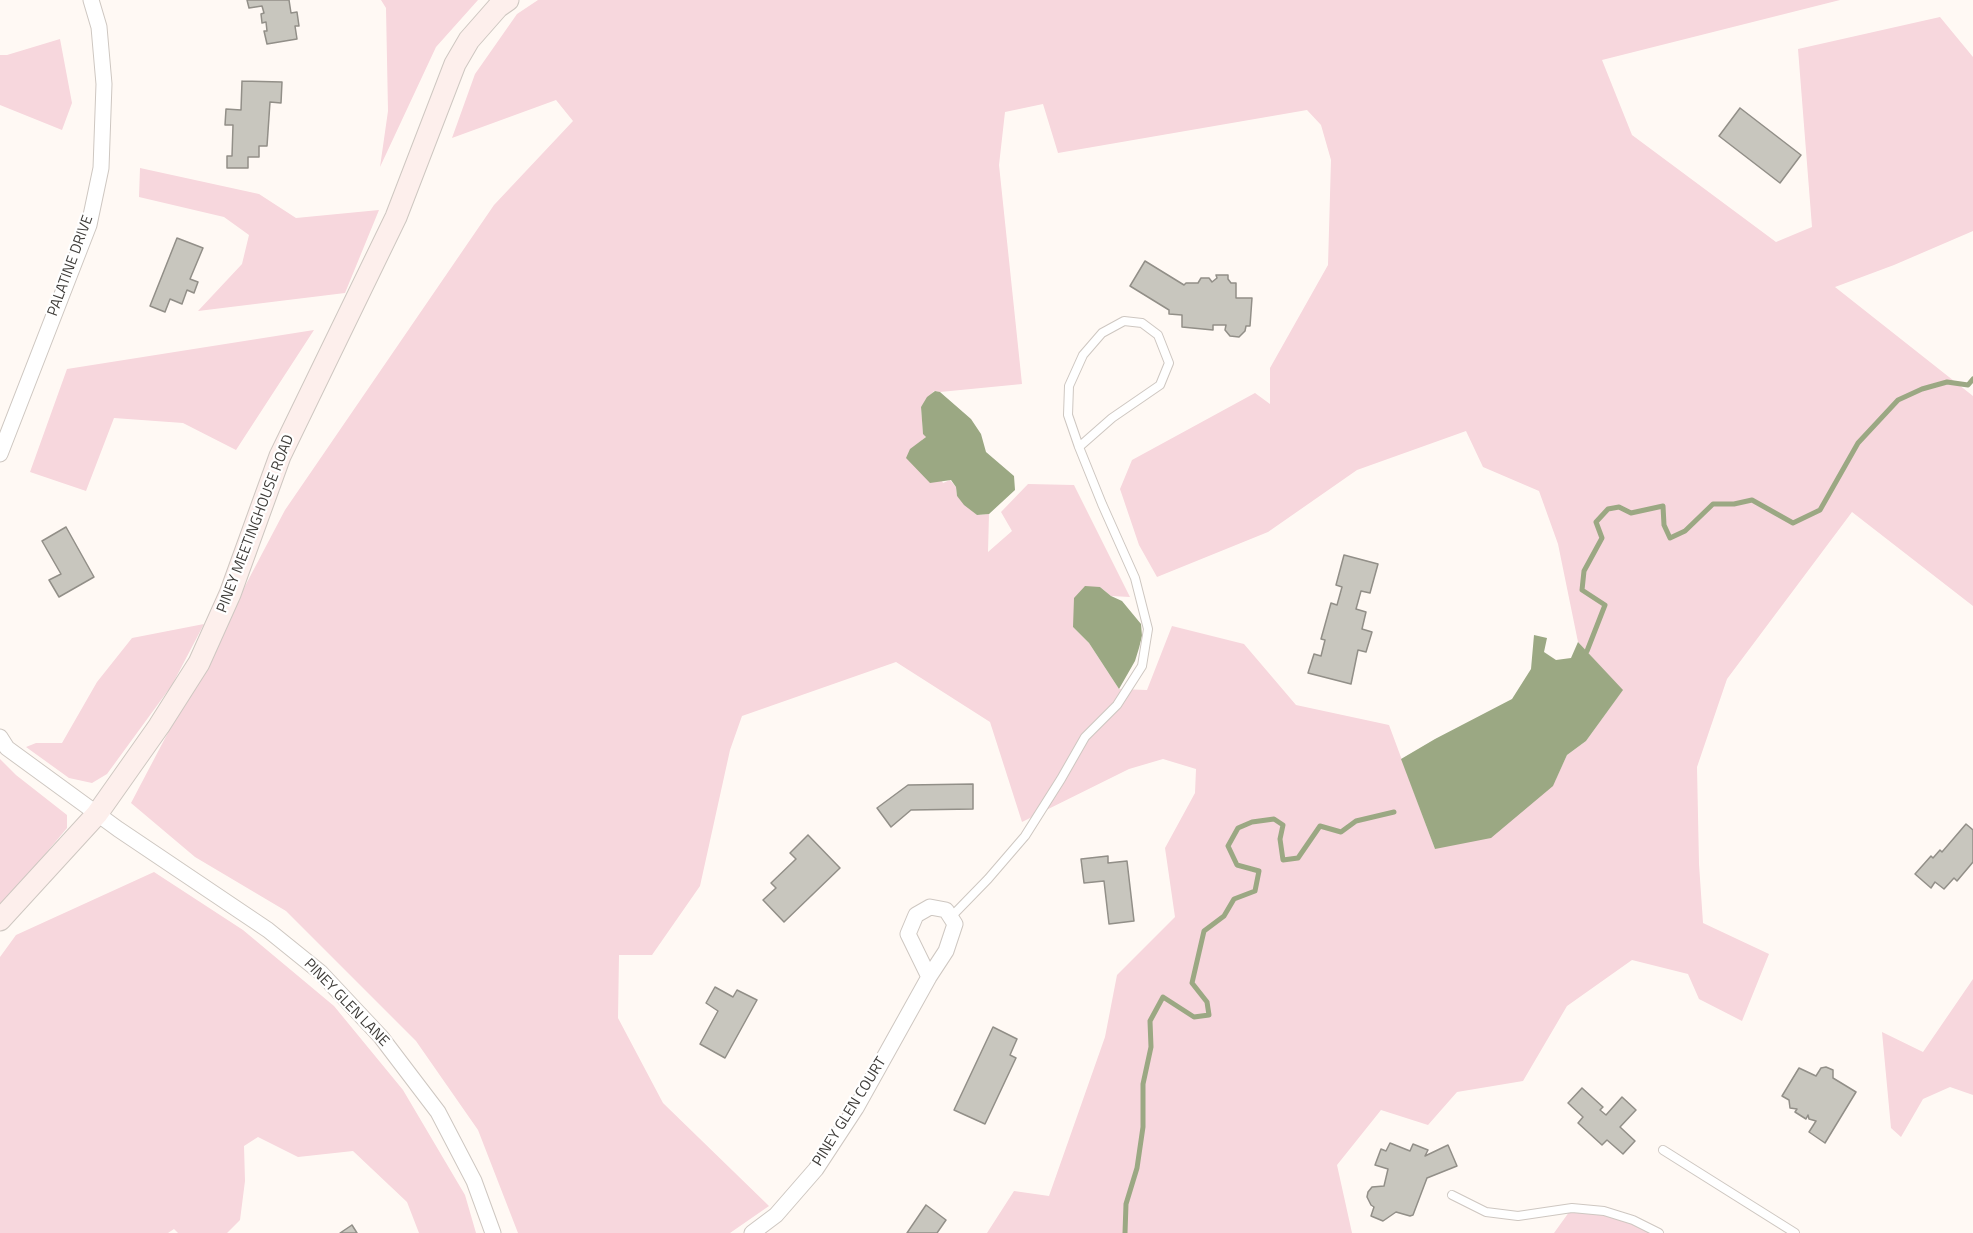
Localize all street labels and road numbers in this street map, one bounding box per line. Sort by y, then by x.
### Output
street label: PALATINE DRIVE [44,213,98,319]
street label: PINEY MEETINGHOUSE ROAD [214,432,298,616]
street label: PINEY GLEN LANE [300,955,392,1051]
street label: PINEY GLEN COURT [809,1054,891,1170]

